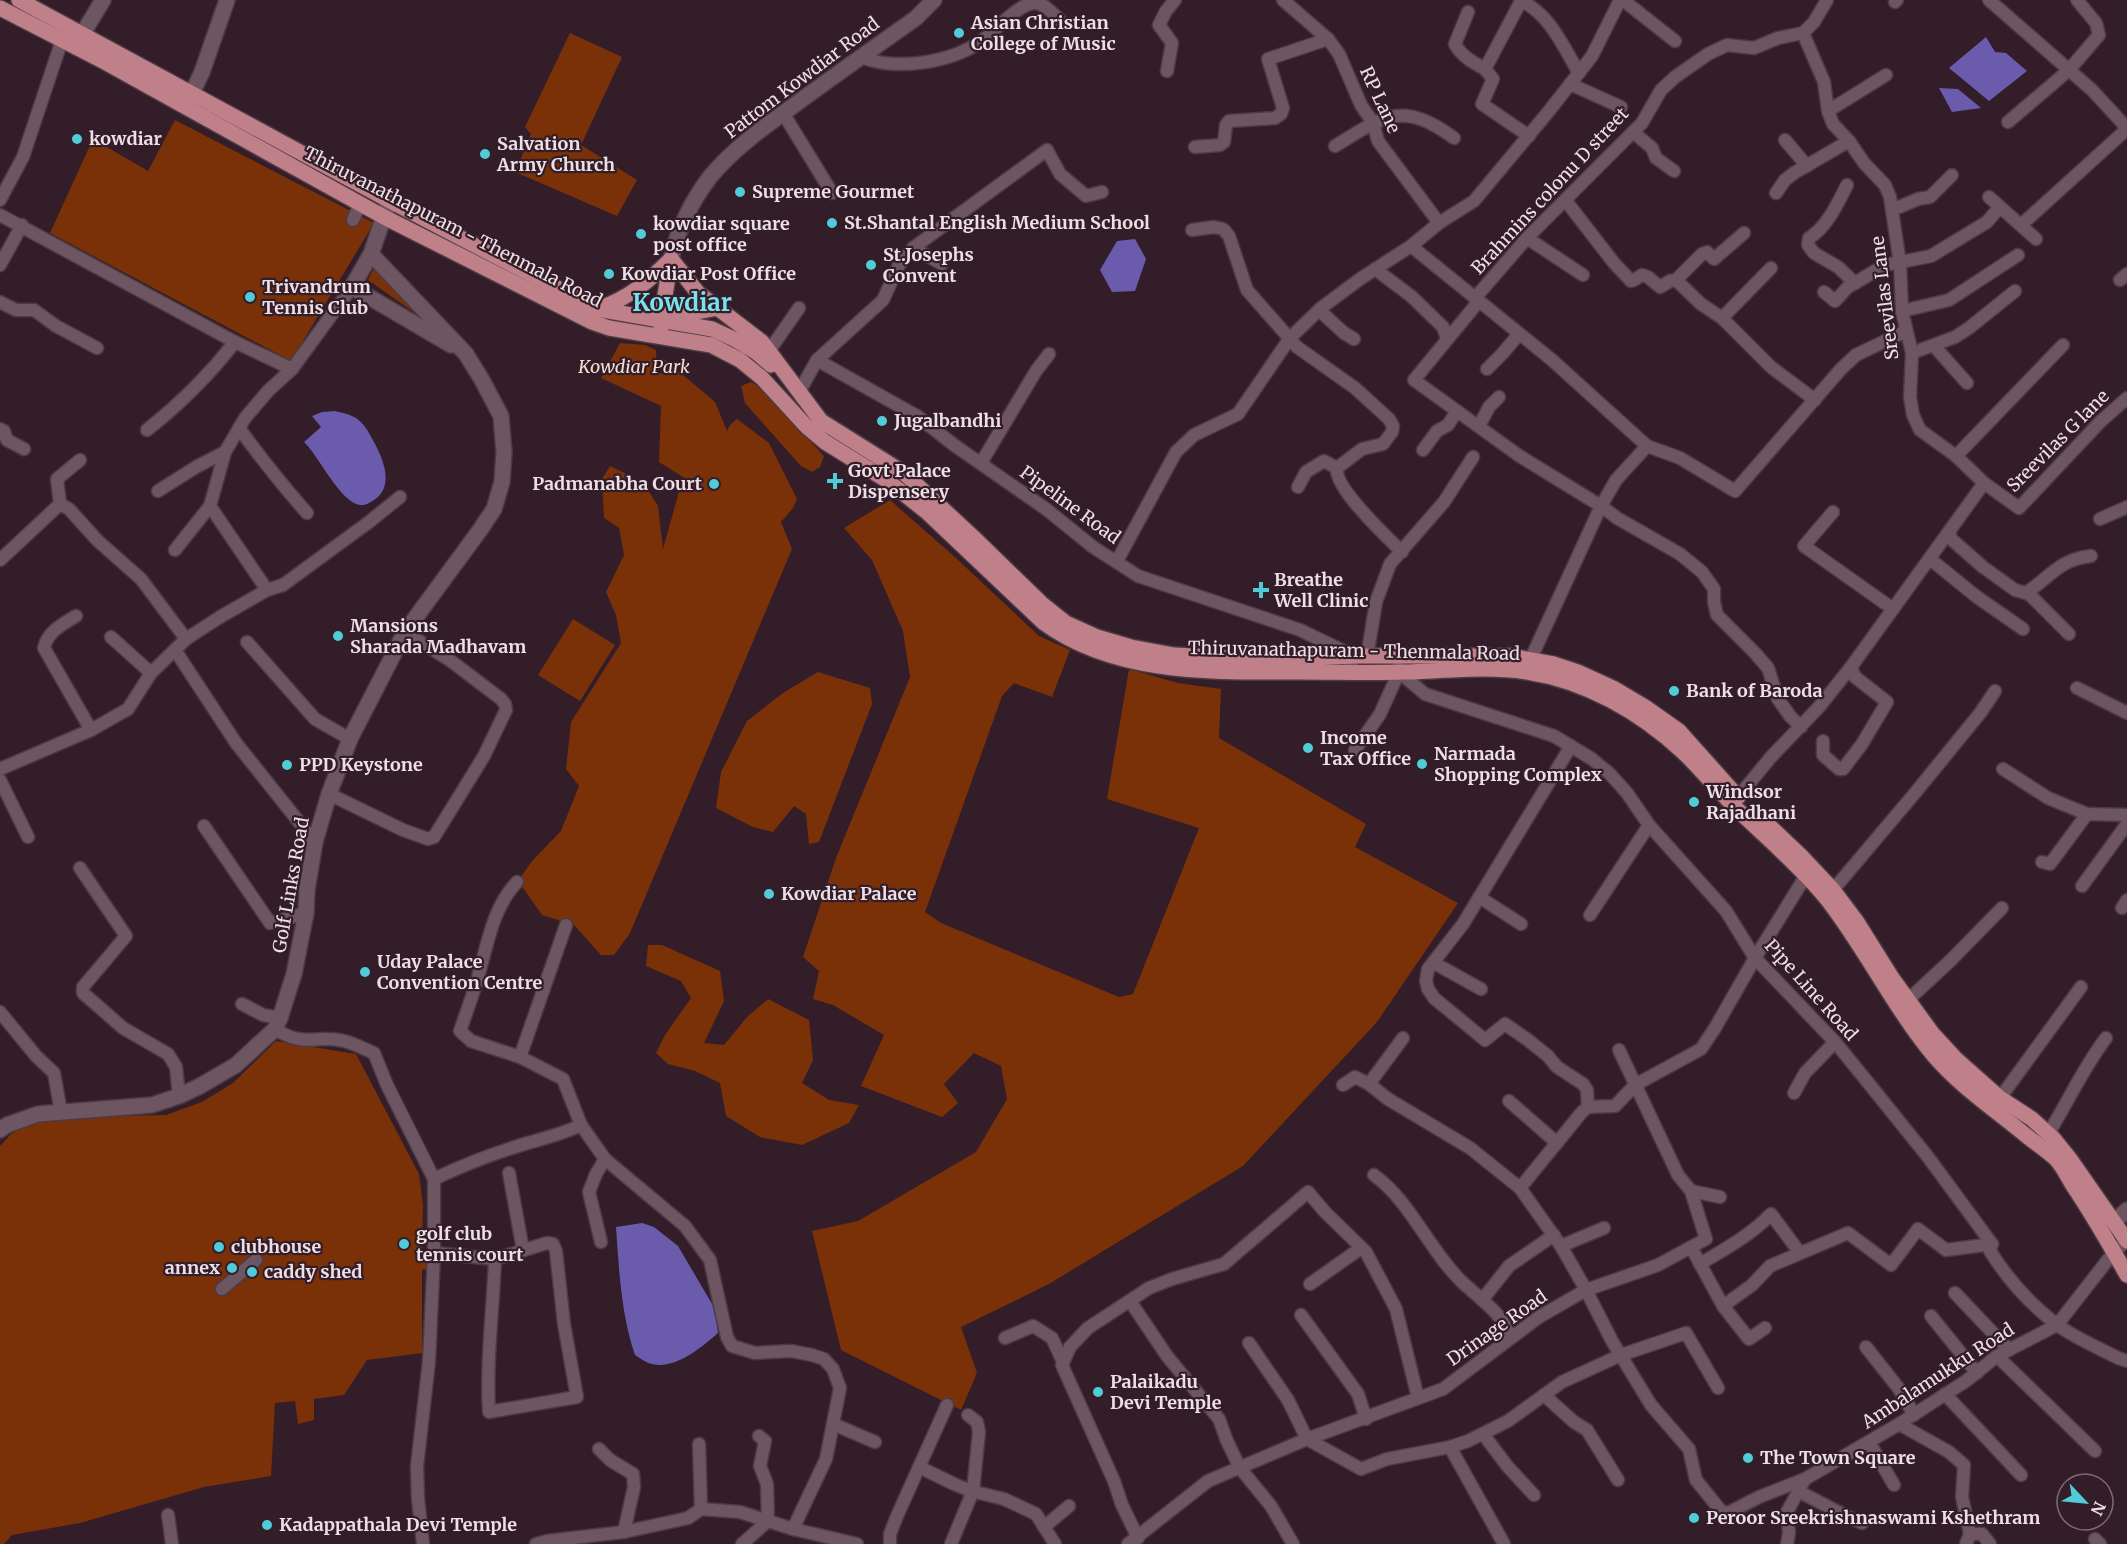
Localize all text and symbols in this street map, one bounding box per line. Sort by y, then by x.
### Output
place label: Asian Christian College of Music [970,11,1116,55]
street label: Pattom Kowdiar Road [720,12,884,143]
marker: Asian Christian College of Music [952,26,966,40]
street label: RP Lane [1355,63,1406,137]
street label: Brahmins colonu D street [1466,102,1633,279]
place label: kowdiar [89,127,162,150]
marker: kowdiar [70,132,84,146]
place label: Salvation Army Church [496,132,615,176]
street label: Thiruvanathapuram - Thenmala Road [300,141,607,312]
marker: Salvation Army Church [478,147,492,161]
place label: Supreme Gourmet [752,180,915,203]
marker: Supreme Gourmet [733,185,747,199]
place label: St.Shantal English Medium School [844,211,1150,234]
place label: kowdiar square post office [653,212,790,256]
marker: St.Shantal English Medium School [825,216,839,230]
marker: kowdiar square post office [634,227,648,241]
street label: Sreevilas Lane [1866,235,1904,361]
place label: St.Josephs Convent [883,243,974,287]
marker: St.Josephs Convent [864,258,878,272]
place label: Kowdiar Post Office [621,262,796,285]
marker: Kowdiar Post Office [602,267,616,281]
place label: Trivandrum Tennis Club [262,275,371,319]
district label: Kowdiar [632,287,732,318]
marker: Trivandrum Tennis Club [243,290,257,304]
park label: Kowdiar Park [577,355,690,378]
street label: Sreevilas G lane [2002,385,2114,497]
place label: Jugalbandhi [893,409,1001,432]
marker: Jugalbandhi [875,414,889,428]
place label: Govt Palace Dispensery [848,459,951,503]
street label: Pipeline Road [1016,460,1125,549]
place label: Padmanabha Court [532,472,703,495]
marker: Govt Palace Dispensery [826,472,844,490]
marker: Padmanabha Court [707,477,721,491]
place label: Breathe Well Clinic [1273,568,1368,612]
marker: Breathe Well Clinic [1252,581,1270,599]
place label: Mansions Sharada Madhavam [350,614,526,658]
marker: Mansions Sharada Madhavam [331,629,345,643]
street label: Thiruvanathapuram - Thenmala Road [1188,636,1520,665]
place label: Bank of Baroda [1686,679,1823,702]
marker: Bank of Baroda [1667,684,1681,698]
place label: Income Tax Office [1320,726,1411,770]
marker: Income Tax Office [1301,741,1315,755]
place label: Narmada Shopping Complex [1434,742,1602,786]
place label: PPD Keystone [299,753,423,776]
marker: Narmada Shopping Complex [1415,757,1429,771]
marker: PPD Keystone [280,758,294,772]
place label: Windsor Rajadhani [1705,780,1796,824]
marker: Windsor Rajadhani [1687,795,1701,809]
street label: Golf Links Road [267,815,314,955]
place label: Kowdiar Palace [781,882,917,905]
marker: Kowdiar Palace [762,887,776,901]
street label: Pipe Line Road [1760,934,1863,1045]
place label: Uday Palace Convention Centre [377,950,543,994]
marker: Uday Palace Convention Centre [358,965,372,979]
place label: golf club tennis court [416,1222,524,1266]
place label: clubhouse [231,1235,321,1258]
marker: golf club tennis court [397,1237,411,1251]
marker: clubhouse [212,1240,226,1254]
place label: annex [165,1256,220,1279]
place label: caddy shed [264,1260,362,1283]
marker: annex [225,1261,239,1275]
marker: caddy shed [245,1265,259,1279]
street label: Drinage Road [1442,1284,1551,1371]
street label: Ambalamukku Road [1856,1318,2018,1434]
place label: Palaikadu Devi Temple [1110,1370,1222,1414]
marker: Palaikadu Devi Temple [1091,1385,1105,1399]
place label: The Town Square [1760,1446,1916,1469]
marker: The Town Square [1741,1451,1755,1465]
north arrow [2055,1472,2115,1532]
text: N [2087,1499,2110,1519]
place label: Peroor Sreekrishnaswami Kshethram [1706,1506,2040,1529]
marker: Peroor Sreekrishnaswami Kshethram [1687,1511,1701,1525]
place label: Kadappathala Devi Temple [279,1513,517,1536]
marker: Kadappathala Devi Temple [260,1518,274,1532]

